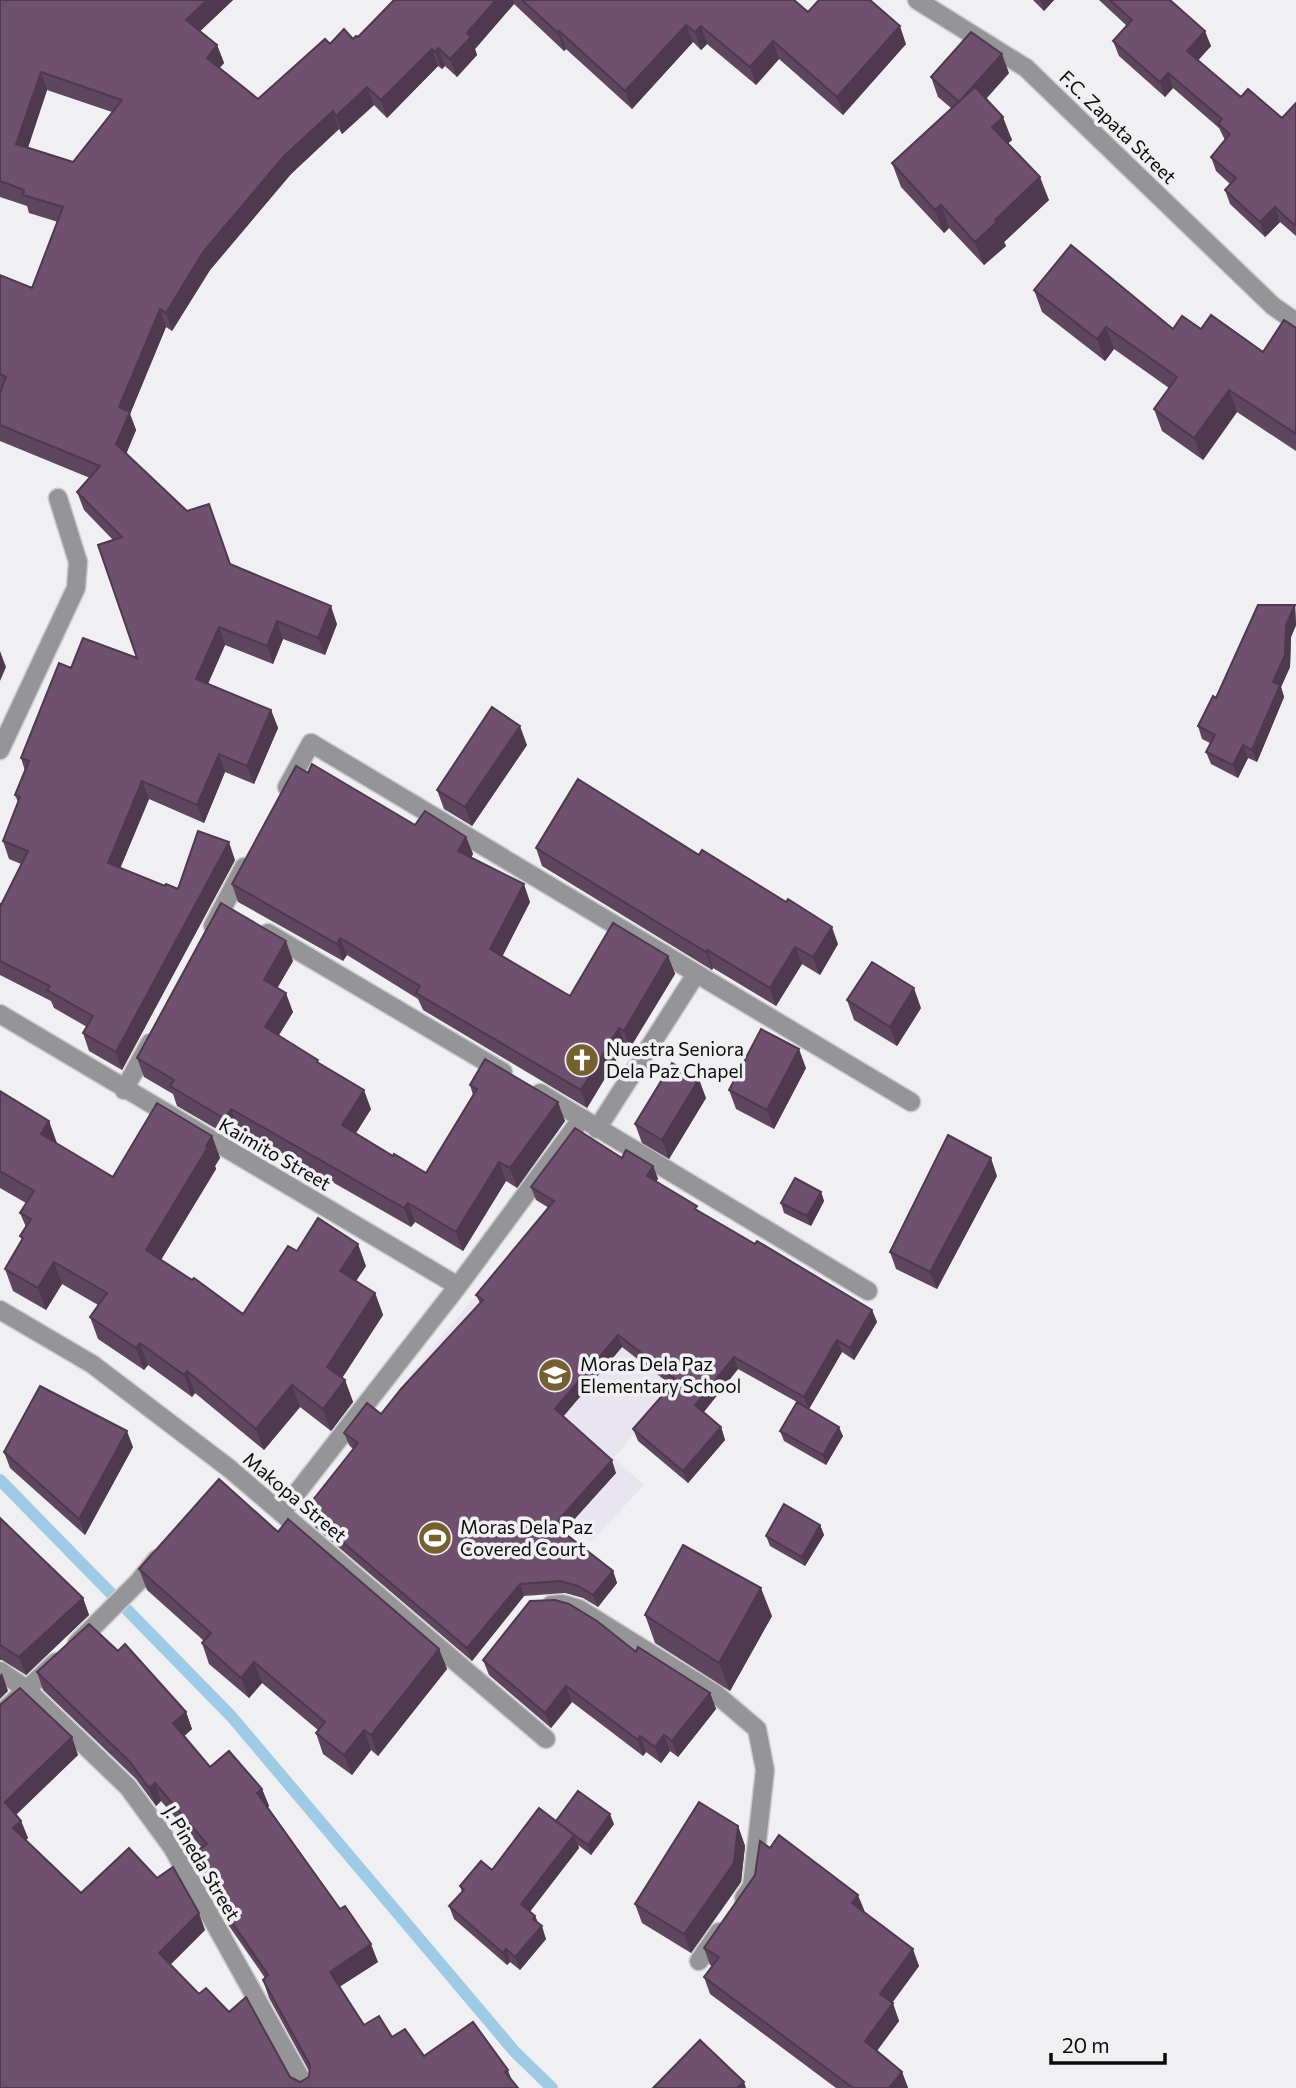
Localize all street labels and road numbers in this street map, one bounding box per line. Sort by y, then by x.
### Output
street label: F.C. Zapata Street [1055,65,1182,188]
street label: Kaimito Street [215,1112,335,1195]
street label: Makopa Street [239,1447,352,1547]
street label: J. Pineda Street [159,1801,246,1924]

